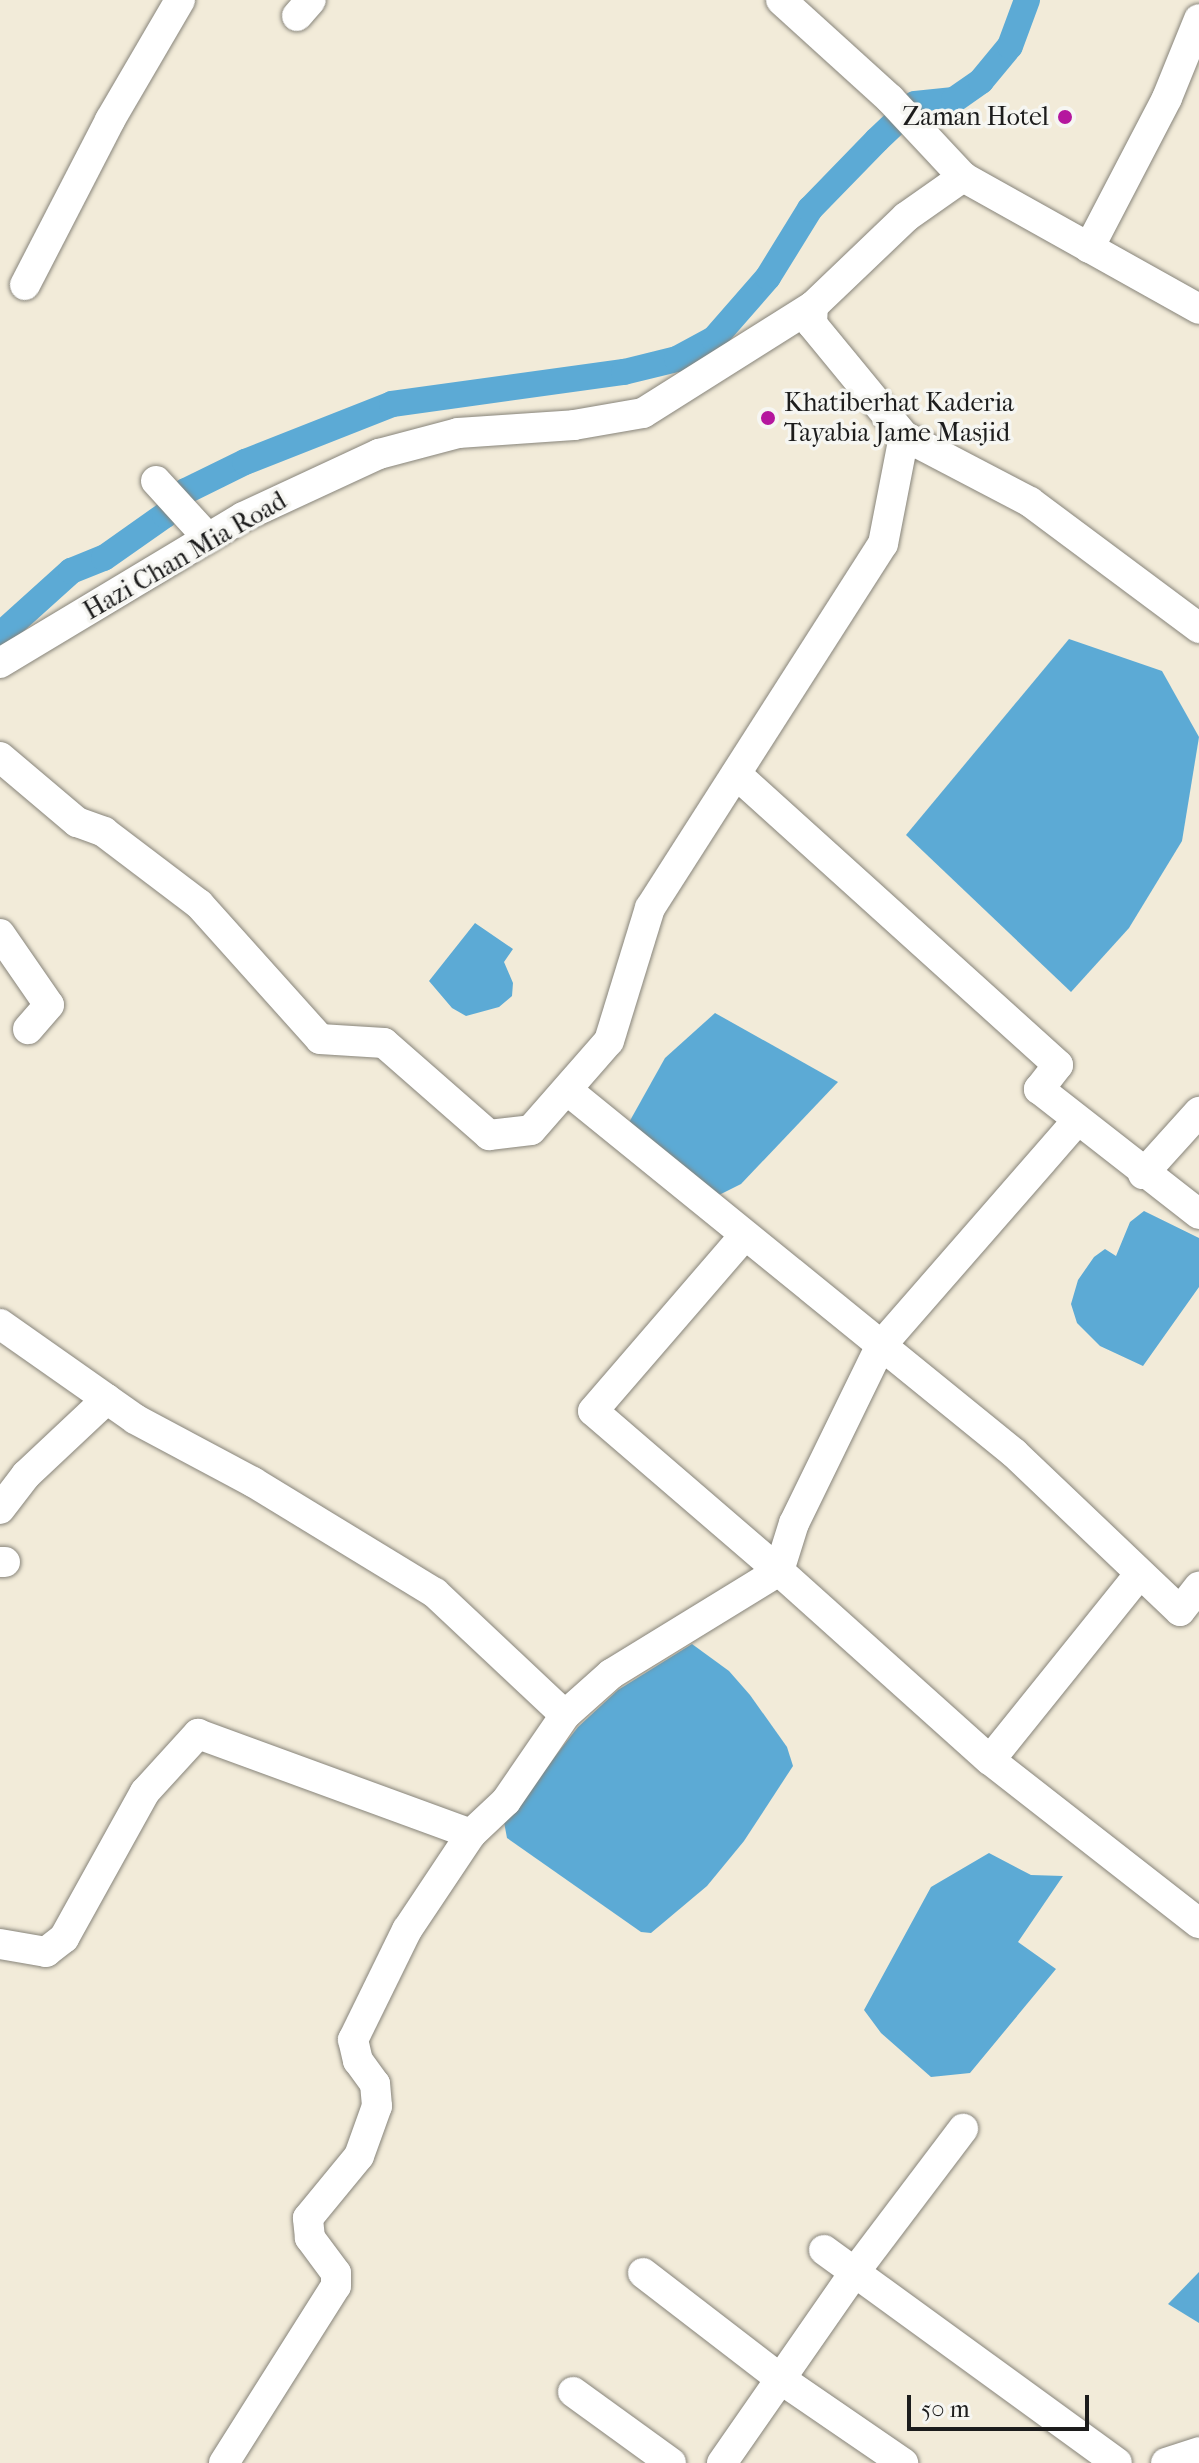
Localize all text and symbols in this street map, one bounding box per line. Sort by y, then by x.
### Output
place label: Zaman Hotel [903,101,1049,133]
marker: Zaman Hotel [1056,108,1074,126]
place label: Khatiberhat Kaderia Tayabia Jame Masjid [784,387,1014,448]
marker: Khatiberhat Kaderia Tayabia Jame Masjid [759,409,777,427]
street label: Hazi Chan Mia Road [78,485,292,627]
scale bar [911,2379,1093,2429]
text: 50 m [921,2395,970,2423]

